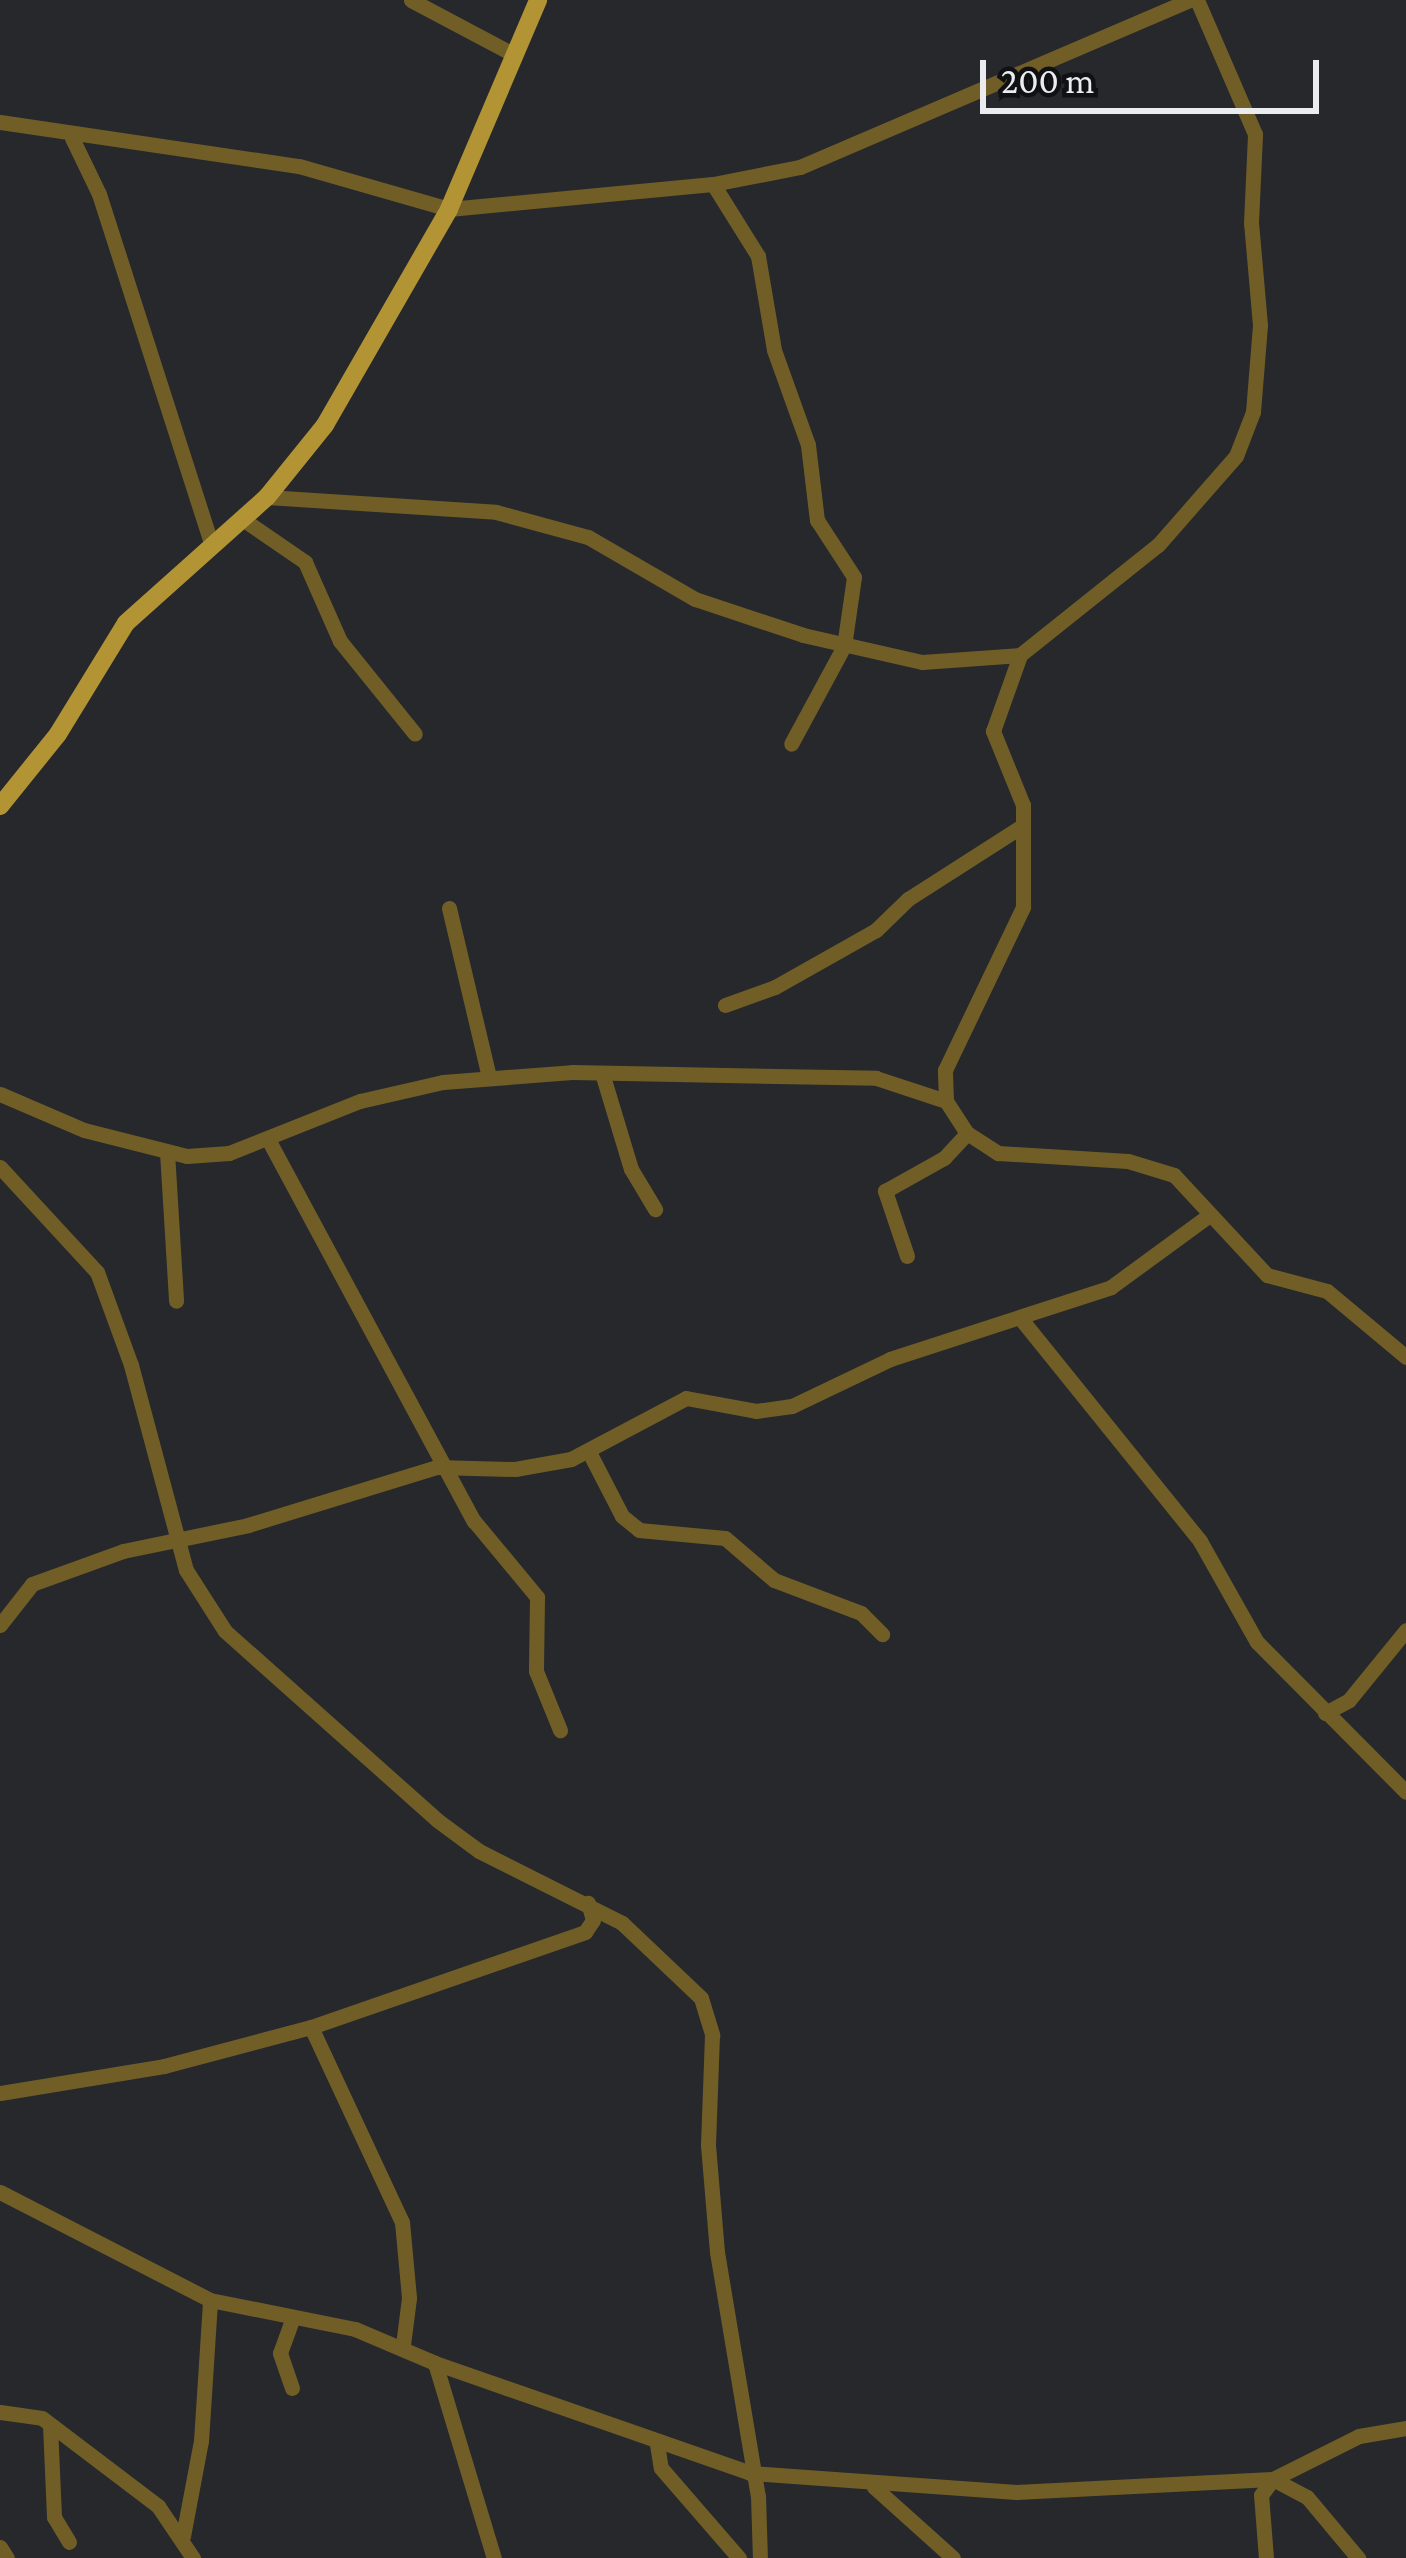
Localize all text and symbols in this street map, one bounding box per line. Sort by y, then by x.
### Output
scale bar [986,36,1325,110]
text: 200 m [1001,61,1095,101]

